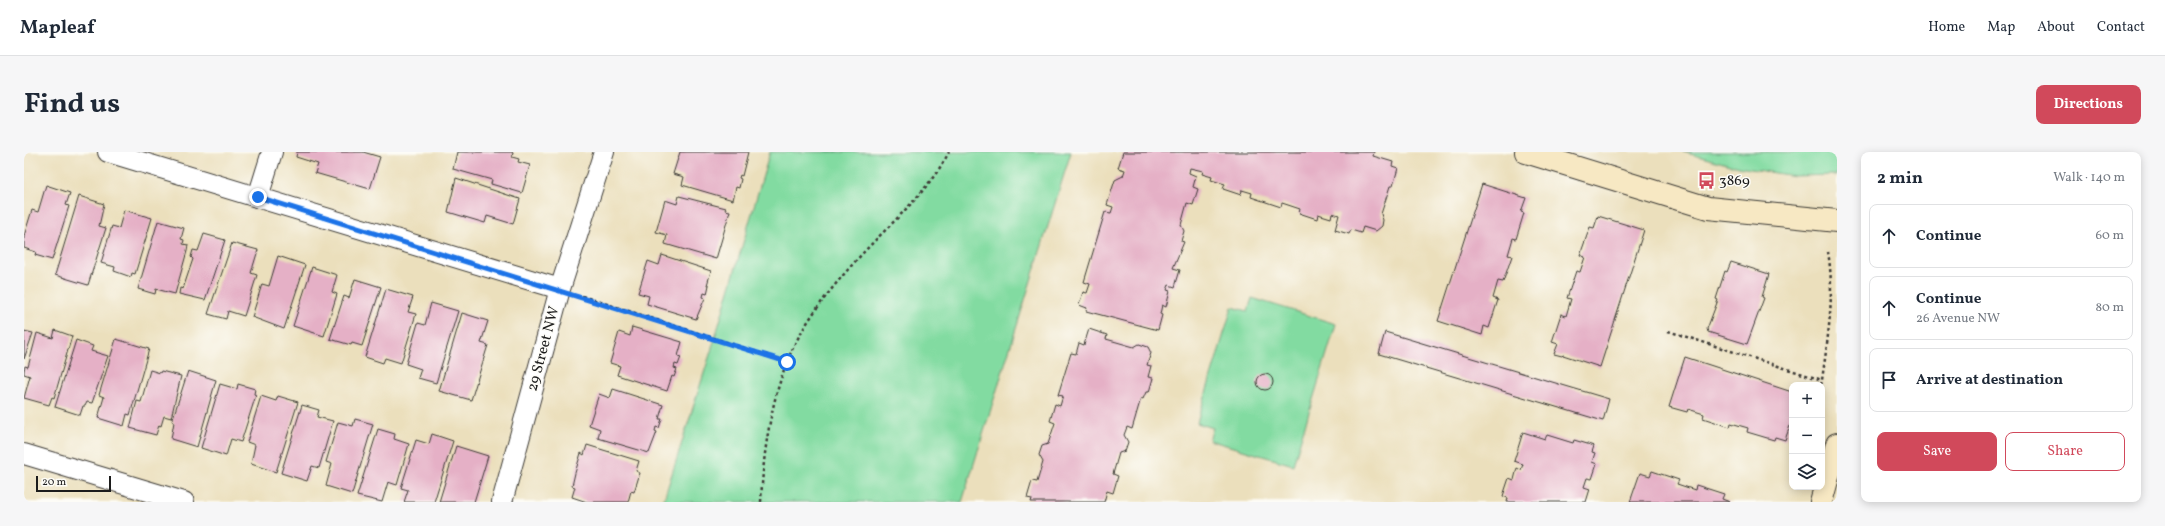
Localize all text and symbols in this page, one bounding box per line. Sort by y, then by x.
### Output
text: Mapleaf [20,15,95,41]
text: Home [1928,18,1965,37]
text: Map [1987,18,2015,37]
text: About [2037,18,2075,37]
text: Contact [2097,18,2145,37]
text: Find us [24,85,120,124]
button: Directions [2036,85,2141,124]
text: 2 min [1877,167,1923,190]
text: Walk · 140 m [2053,169,2125,187]
bus stop icon: 3869 [1696,171,1716,191]
place label: 3869 [1719,171,1750,192]
route end [249,188,267,206]
icon: ahead [1878,225,1900,247]
text: Continue [1916,226,1981,247]
text: 60 m [2096,227,2124,245]
text: Continue [1916,289,1981,310]
icon: ahead [1878,297,1900,319]
text: 80 m [2095,299,2124,317]
street label: 29 Street NW [523,304,565,394]
text: 26 Avenue NW [1916,310,2000,328]
route start [778,353,796,371]
icon: arrive [1878,369,1900,391]
text: Arrive at destination [1916,370,2063,391]
map controls [1789,382,1825,490]
button: + [1789,382,1825,418]
button: − [1789,418,1825,454]
button: Save [1877,432,1997,471]
button: Share [2005,432,2125,471]
button: layers [1789,454,1825,490]
scale bar [36,474,111,493]
text: 20 m [42,475,66,490]

